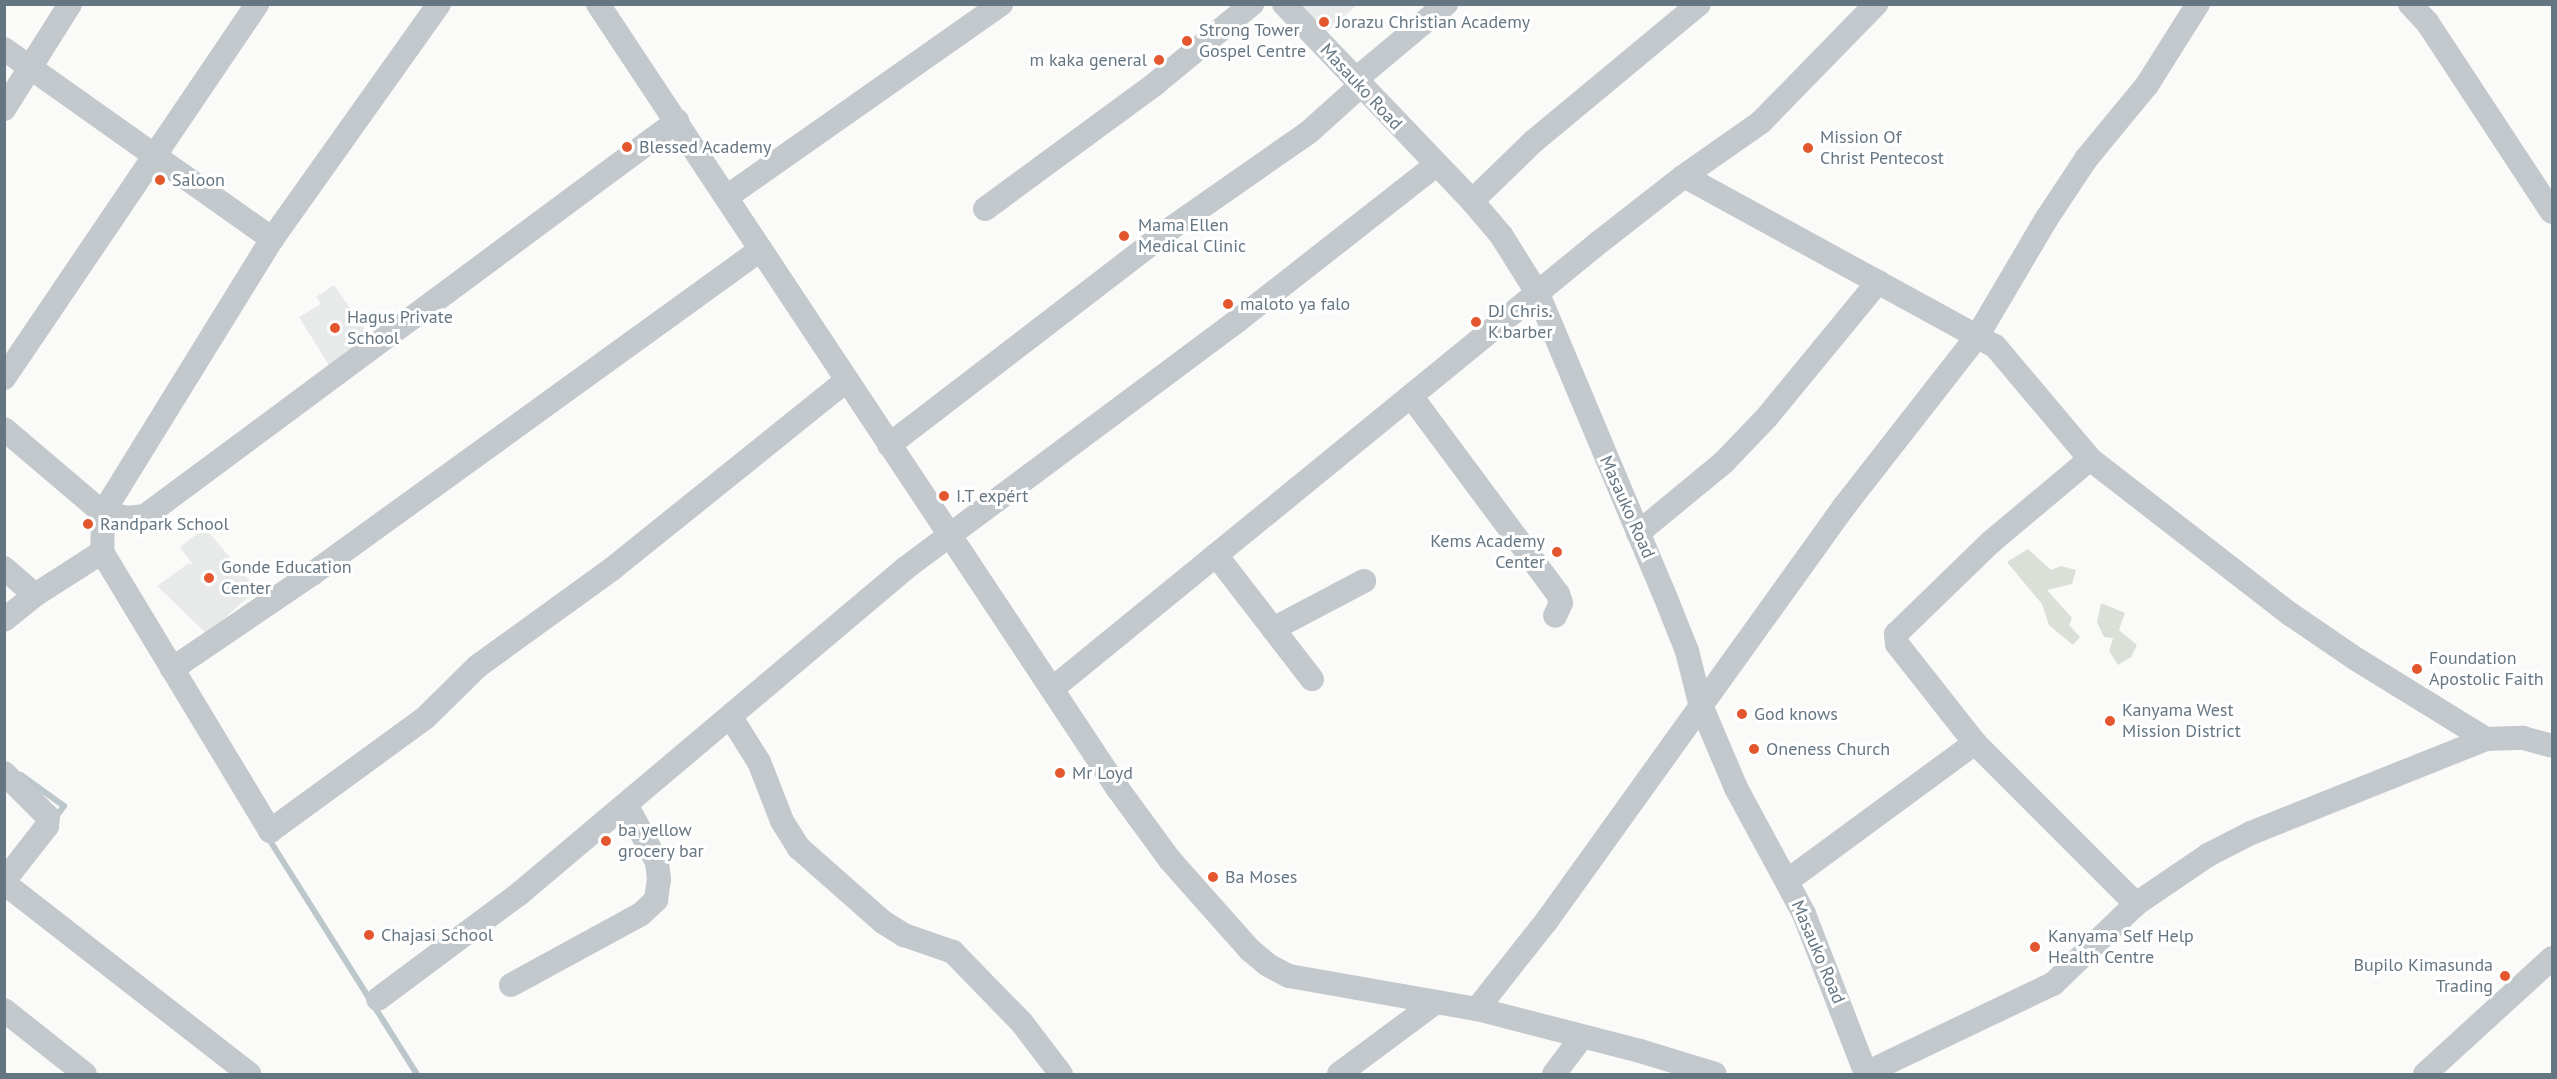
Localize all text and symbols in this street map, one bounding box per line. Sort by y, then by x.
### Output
place label: Jorazu Christian Academy [1336,11,1531,33]
marker: Jorazu Christian Academy [1317,15,1331,29]
place label: Strong Tower Gospel Centre [1199,20,1306,63]
marker: Strong Tower Gospel Centre [1180,34,1194,48]
street label: Masauko Road [1315,39,1407,135]
place label: m kaka general [1030,49,1147,71]
marker: m kaka general [1152,53,1166,67]
place label: Mission Of Christ Pentecost [1820,127,1944,170]
place label: Blessed Academy [639,136,772,158]
marker: Blessed Academy [620,140,634,154]
marker: Mission Of Christ Pentecost [1801,141,1815,155]
place label: Saloon [172,169,225,191]
marker: Saloon [153,173,167,187]
place label: Mama Ellen Medical Clinic [1138,215,1246,258]
marker: Mama Ellen Medical Clinic [1115,227,1133,245]
place label: maloto ya falo [1240,293,1351,315]
marker: maloto ya falo [1221,297,1235,311]
place label: DJ Chris. K.barber [1488,301,1553,344]
place label: Hagus Private School [347,307,453,350]
marker: DJ Chris. K.barber [1469,315,1483,329]
marker: Hagus Private School [328,321,342,335]
street label: Masauko Road [1595,452,1659,562]
place label: I.T expért [956,485,1029,507]
marker: I.T expért [937,489,951,503]
place label: Randpark School [100,513,229,535]
marker: Randpark School [81,517,95,531]
place label: Kems Academy Center [1430,531,1545,574]
marker: Kems Academy Center [1550,545,1564,559]
place label: Gonde Education Center [221,557,352,600]
marker: Gonde Education Center [202,571,216,585]
place label: Foundation Apostolic Faith [2429,648,2544,690]
marker: Foundation Apostolic Faith [2410,662,2424,676]
place label: Kanyama West Mission District [2122,700,2241,742]
place label: God knows [1754,703,1838,725]
marker: God knows [1735,707,1749,721]
marker: Kanyama West Mission District [2103,714,2117,728]
place label: Oneness Church [1766,738,1890,760]
marker: Oneness Church [1747,742,1761,756]
place label: Mr Loyd [1072,762,1133,784]
marker: Mr Loyd [1053,766,1067,780]
place label: ba yellow grocery bar [618,820,704,862]
marker: ba yellow grocery bar [599,834,613,848]
place label: Ba Moses [1225,866,1297,888]
marker: Ba Moses [1206,870,1220,884]
street label: Masauko Road [1787,897,1849,1007]
place label: Chajasi School [381,924,493,946]
place label: Kanyama Self Help Health Centre [2048,926,2194,968]
marker: Chajasi School [362,928,376,942]
marker: Kanyama Self Help Health Centre [2026,938,2044,956]
place label: Bupilo Kimasunda Trading [2353,955,2493,998]
marker: Bupilo Kimasunda Trading [2498,969,2512,983]

